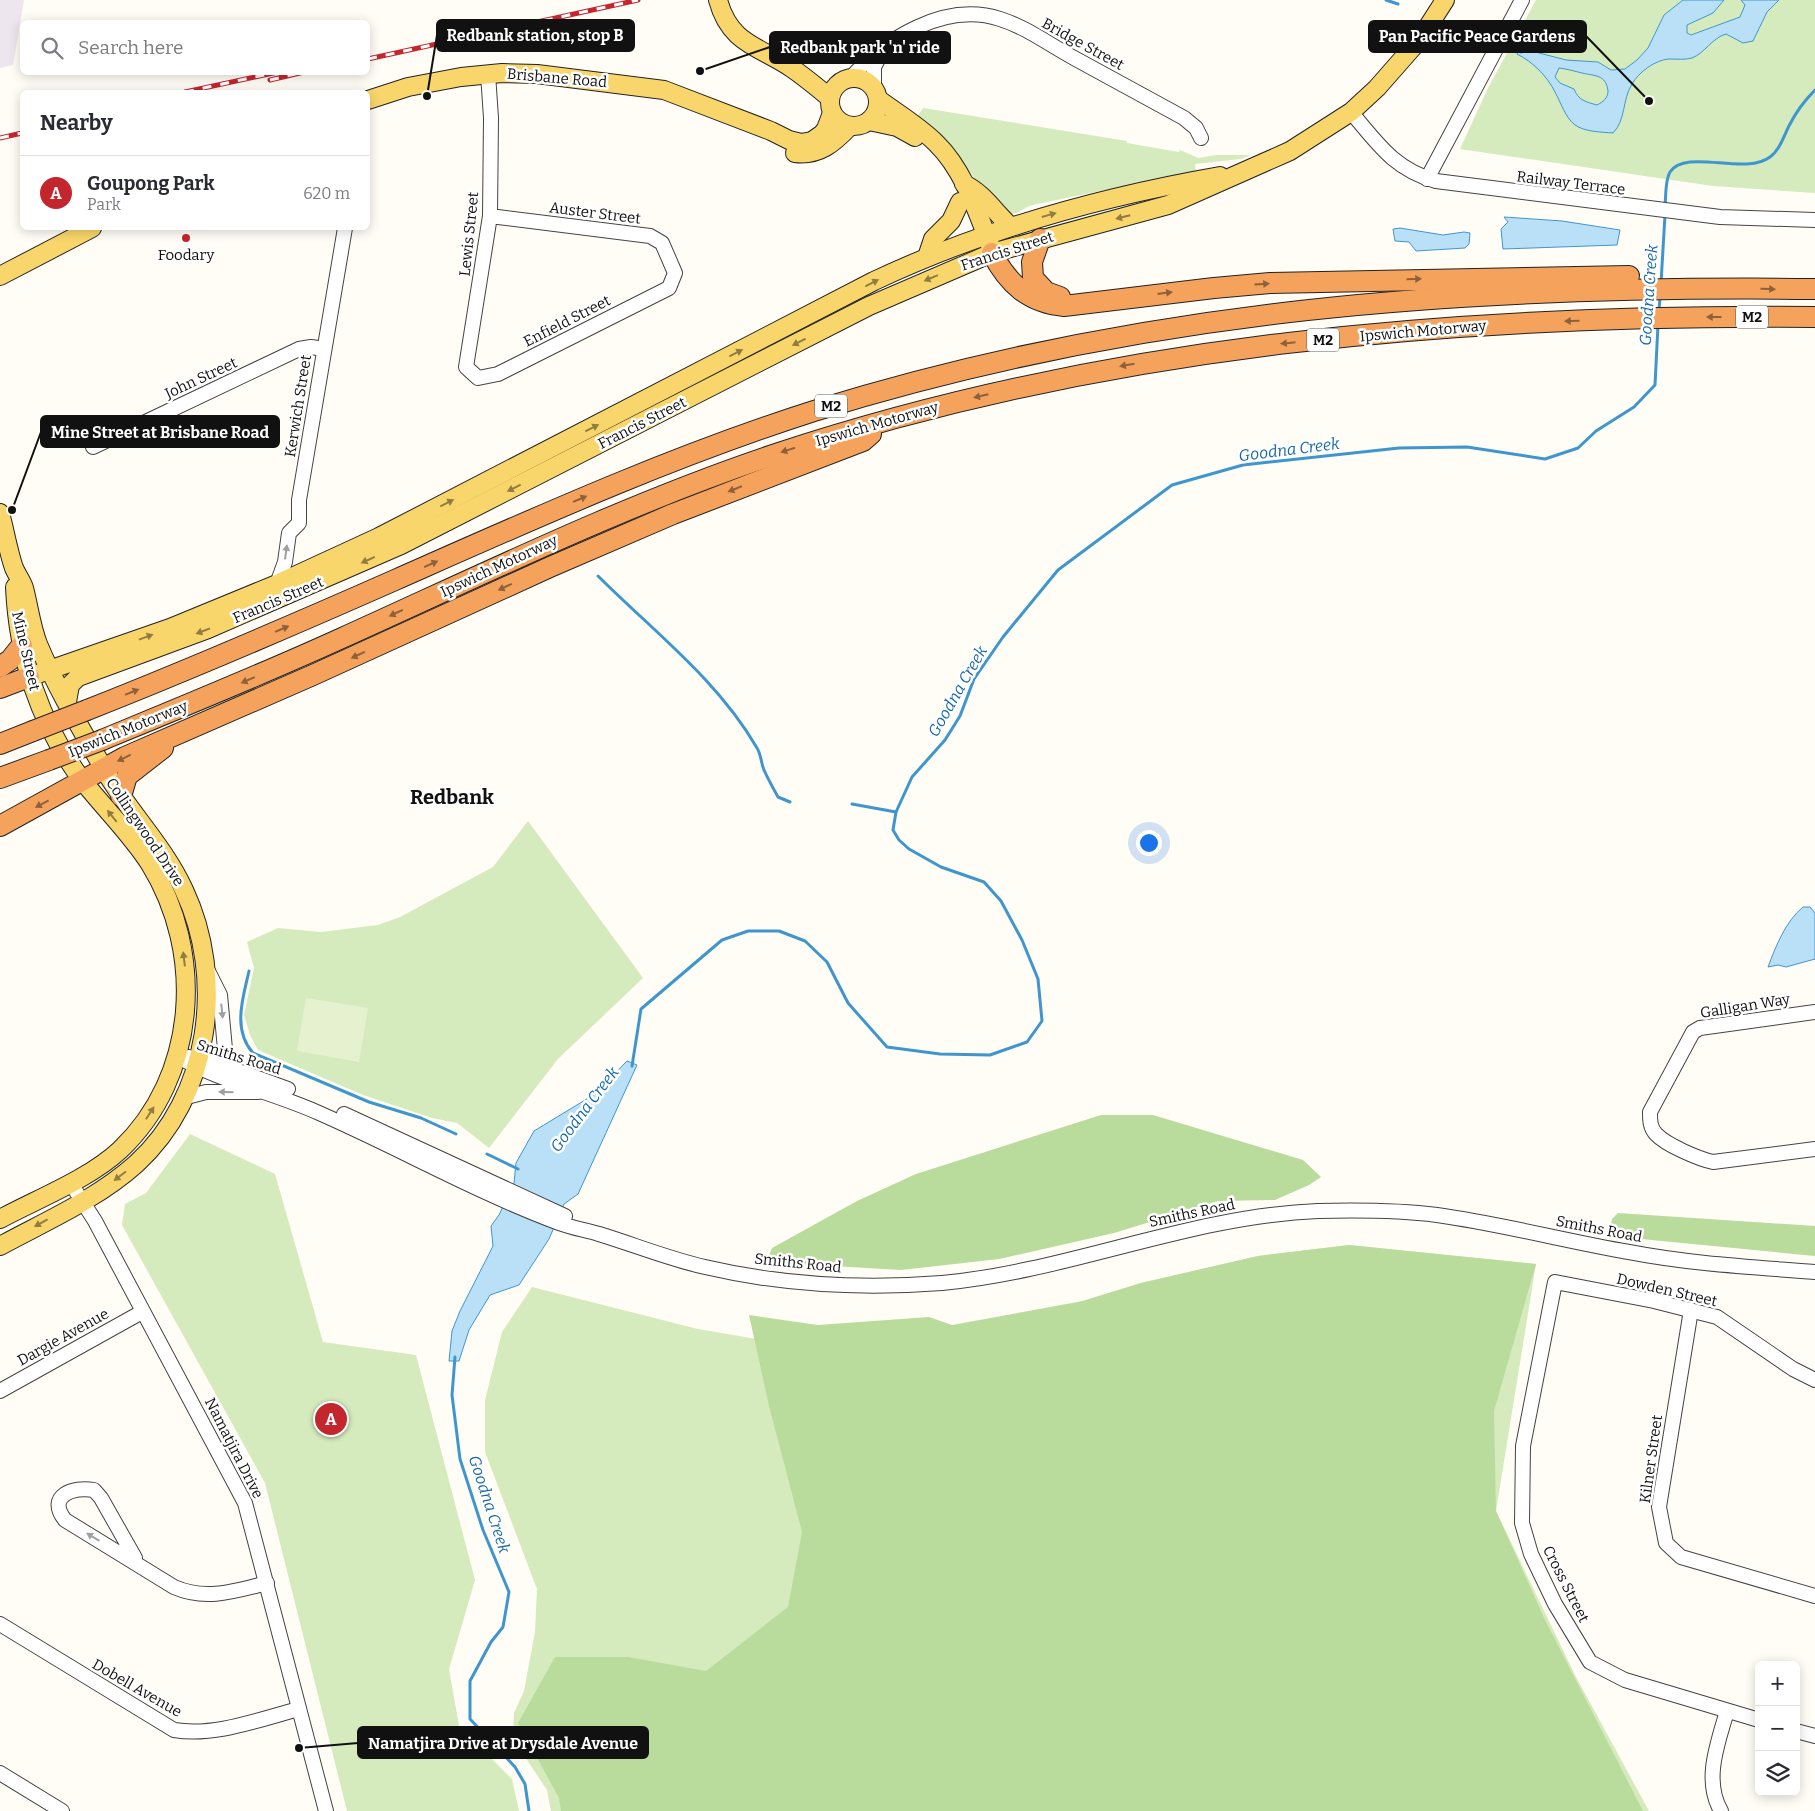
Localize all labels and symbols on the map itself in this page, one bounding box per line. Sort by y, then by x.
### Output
street label: Bridge Street [1039,14,1128,74]
callout: Redbank station, stop B [437,20,634,51]
callout: Pan Pacific Peace Gardens [1369,21,1586,52]
text: Redbank station, stop B [446,26,624,45]
text: Pan Pacific Peace Gardens [1379,27,1575,46]
callout: Redbank park 'n' ride [770,32,950,63]
text: Redbank park 'n' ride [780,38,940,57]
street label: Brisbane Road [506,65,608,91]
street label: Railway Terrace [1516,167,1626,199]
street label: Lewis Street [456,190,482,277]
street label: Auster Street [548,198,642,228]
one-way arrow [1042,210,1057,218]
one-way arrow [1115,213,1130,221]
street label: Francis Street [958,227,1056,274]
marker: Foodary [180,232,192,244]
water label: Goodna Creek [1635,243,1662,346]
place label: Foodary [158,246,214,264]
one-way arrow [924,275,938,283]
one-way arrow [1406,275,1422,283]
one-way arrow [865,279,879,287]
one-way arrow [1254,280,1270,288]
one-way arrow [1760,285,1776,293]
one-way arrow [1158,289,1174,297]
street label: Enfield Street [520,291,614,351]
road number: M2 [1736,306,1768,328]
one-way arrow [1706,313,1722,321]
street label: Ipswich Motorway [1359,316,1487,345]
one-way arrow [1564,317,1580,325]
road number: M2 [1307,328,1339,352]
one-way arrow [792,338,806,346]
one-way arrow [1280,339,1296,347]
one-way arrow [728,349,743,357]
street label: John Street [161,353,240,403]
street label: Kerwich Street [281,353,315,458]
one-way arrow [1119,362,1135,370]
one-way arrow [974,392,989,400]
street label: Francis Street [595,393,690,453]
road number: M2 [815,394,847,418]
street label: Ipswich Motorway [813,398,941,450]
callout: Mine Street at Brisbane Road [41,416,279,447]
text: Mine Street at Brisbane Road [51,423,269,442]
one-way arrow [584,424,599,432]
water label: Goodna Creek [1238,434,1341,465]
one-way arrow [781,447,796,455]
one-way arrow [507,484,521,492]
one-way arrow [727,485,742,493]
one-way arrow [573,494,587,502]
one-way arrow [440,499,454,507]
street label: Ipswich Motorway [438,531,560,601]
one-way arrow [282,544,290,560]
one-way arrow [361,556,375,564]
one-way arrow [424,560,438,568]
street label: Francis Street [230,573,326,627]
one-way arrow [498,583,512,591]
street label: Mine Street [8,610,44,693]
one-way arrow [389,610,403,618]
one-way arrow [275,625,289,633]
one-way arrow [196,628,210,636]
one-way arrow [139,633,154,641]
water label: Goodna Creek [924,642,991,740]
one-way arrow [350,650,365,659]
one-way arrow [241,676,255,684]
one-way arrow [125,688,140,695]
street label: Ipswich Motorway [66,697,190,761]
one-way arrow [117,754,131,762]
street label: Collingwood Drive [102,775,188,889]
district label: Redbank [410,785,494,809]
one-way arrow [35,800,49,808]
one-way arrow [107,810,118,823]
your location [1136,830,1162,856]
one-way arrow [180,950,188,966]
street label: Galligan Way [1699,990,1791,1022]
one-way arrow [218,1003,226,1019]
street label: Smiths Road [195,1036,283,1078]
water label: Goodna Creek [546,1063,623,1156]
one-way arrow [217,1088,233,1096]
one-way arrow [146,1106,155,1119]
one-way arrow [114,1171,127,1182]
street label: Smiths Road [1147,1195,1237,1231]
street label: Smiths Road [1554,1212,1644,1246]
one-way arrow [35,1219,48,1228]
street label: Smiths Road [754,1249,842,1277]
street label: Dowden Street [1615,1270,1720,1310]
street label: Dargie Avenue [14,1305,112,1369]
street label: Namatjira Drive [201,1395,267,1501]
pin: A [315,1400,347,1438]
street label: Kilner Street [1636,1413,1666,1504]
water label: Goodna Creek [465,1453,514,1556]
one-way arrow [86,1533,99,1542]
street label: Cross Street [1539,1543,1593,1626]
street label: Dobell Avenue [89,1655,185,1721]
callout: Namatjira Drive at Drysdale Avenue [358,1727,648,1758]
text: Namatjira Drive at Drysdale Avenue [368,1734,638,1753]

